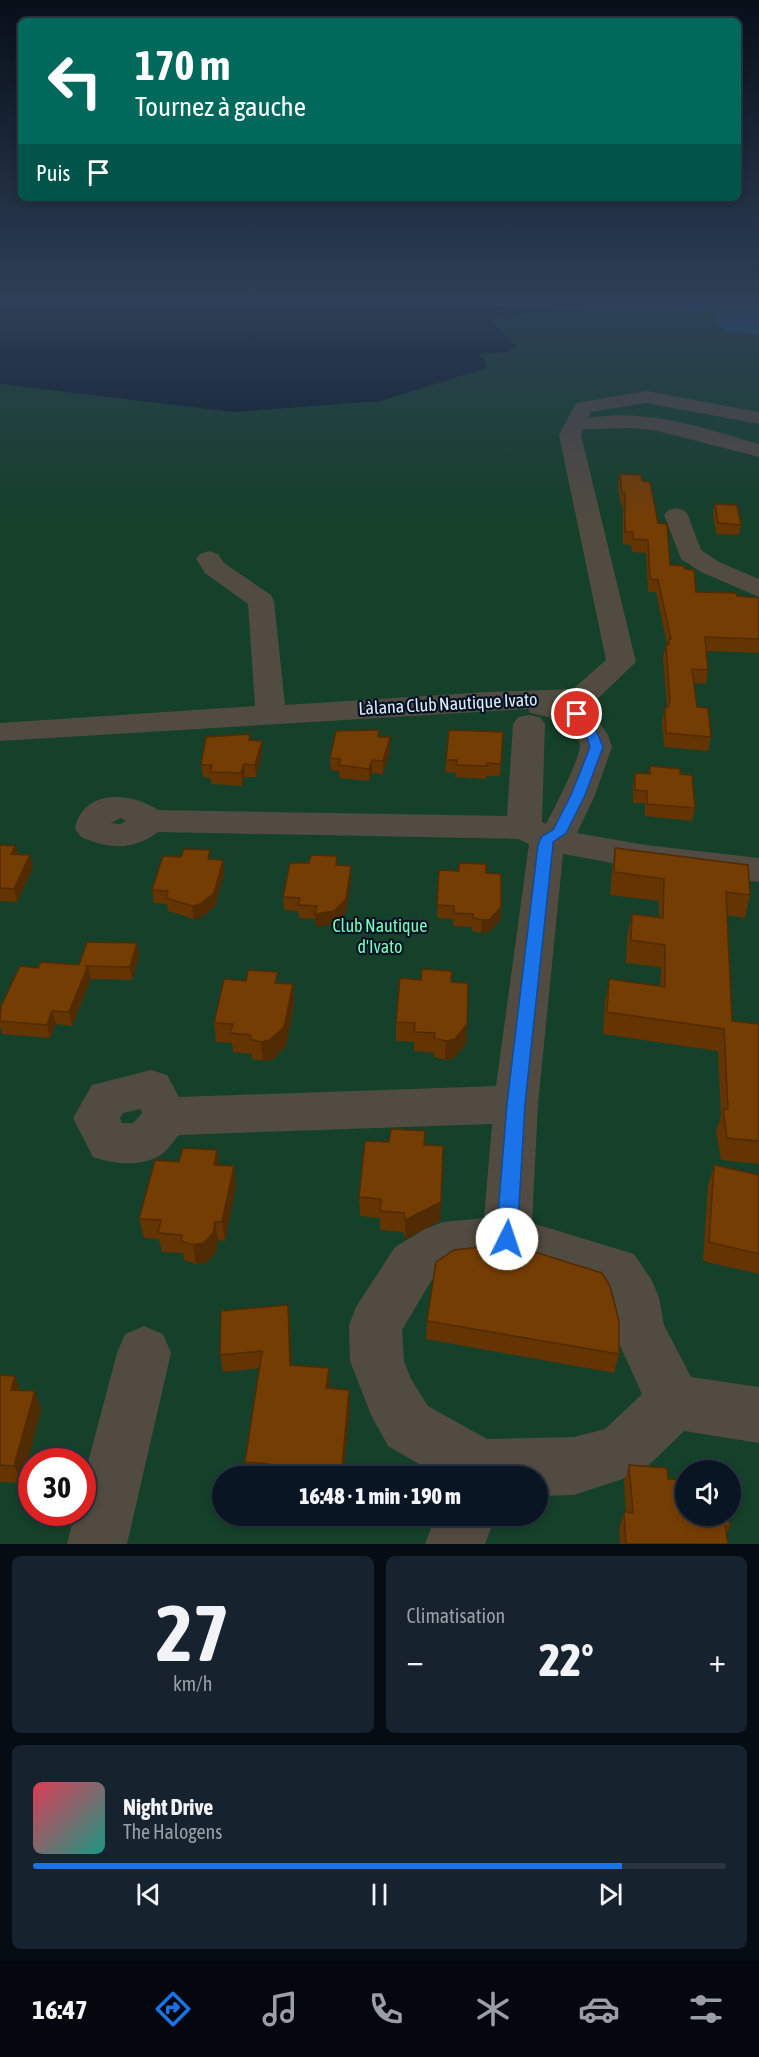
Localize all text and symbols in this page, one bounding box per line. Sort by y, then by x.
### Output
text: 170 m [135,41,230,89]
icon: left [36,42,114,120]
text: Tournez à gauche [135,91,306,122]
icon: arrive [82,156,115,189]
text: Puis [36,160,70,186]
street label: Làlana Club Nautique Ivato [358,688,538,719]
pin [551,688,602,739]
icon: arrive [560,697,593,730]
park label: Club Nautique d'Ivato [333,915,427,957]
position arrow [475,1207,539,1271]
speed limit sign: 30 [18,1448,96,1526]
map controls [675,1460,741,1526]
button: sound [675,1460,741,1526]
text: 16:48 · 1 min · 190 m [299,1483,461,1509]
text: 27 [156,1588,229,1678]
text: Climatisation [407,1604,505,1627]
text: 22° [539,1634,594,1686]
text: − [407,1641,424,1679]
text: + [709,1641,726,1679]
text: km/h [173,1672,213,1695]
text: Night Drive [123,1794,213,1820]
text: The Halogens [123,1820,222,1843]
icon: previous [132,1878,165,1911]
icon: pause [363,1878,396,1911]
icon: next [594,1878,627,1911]
icon: directions [152,1988,194,2030]
icon: music [259,1988,301,2030]
icon: phone [365,1988,407,2030]
icon: climate [472,1988,514,2030]
icon: car [578,1988,620,2030]
icon: filters [685,1988,727,2030]
text: 16:47 [32,1994,88,2025]

